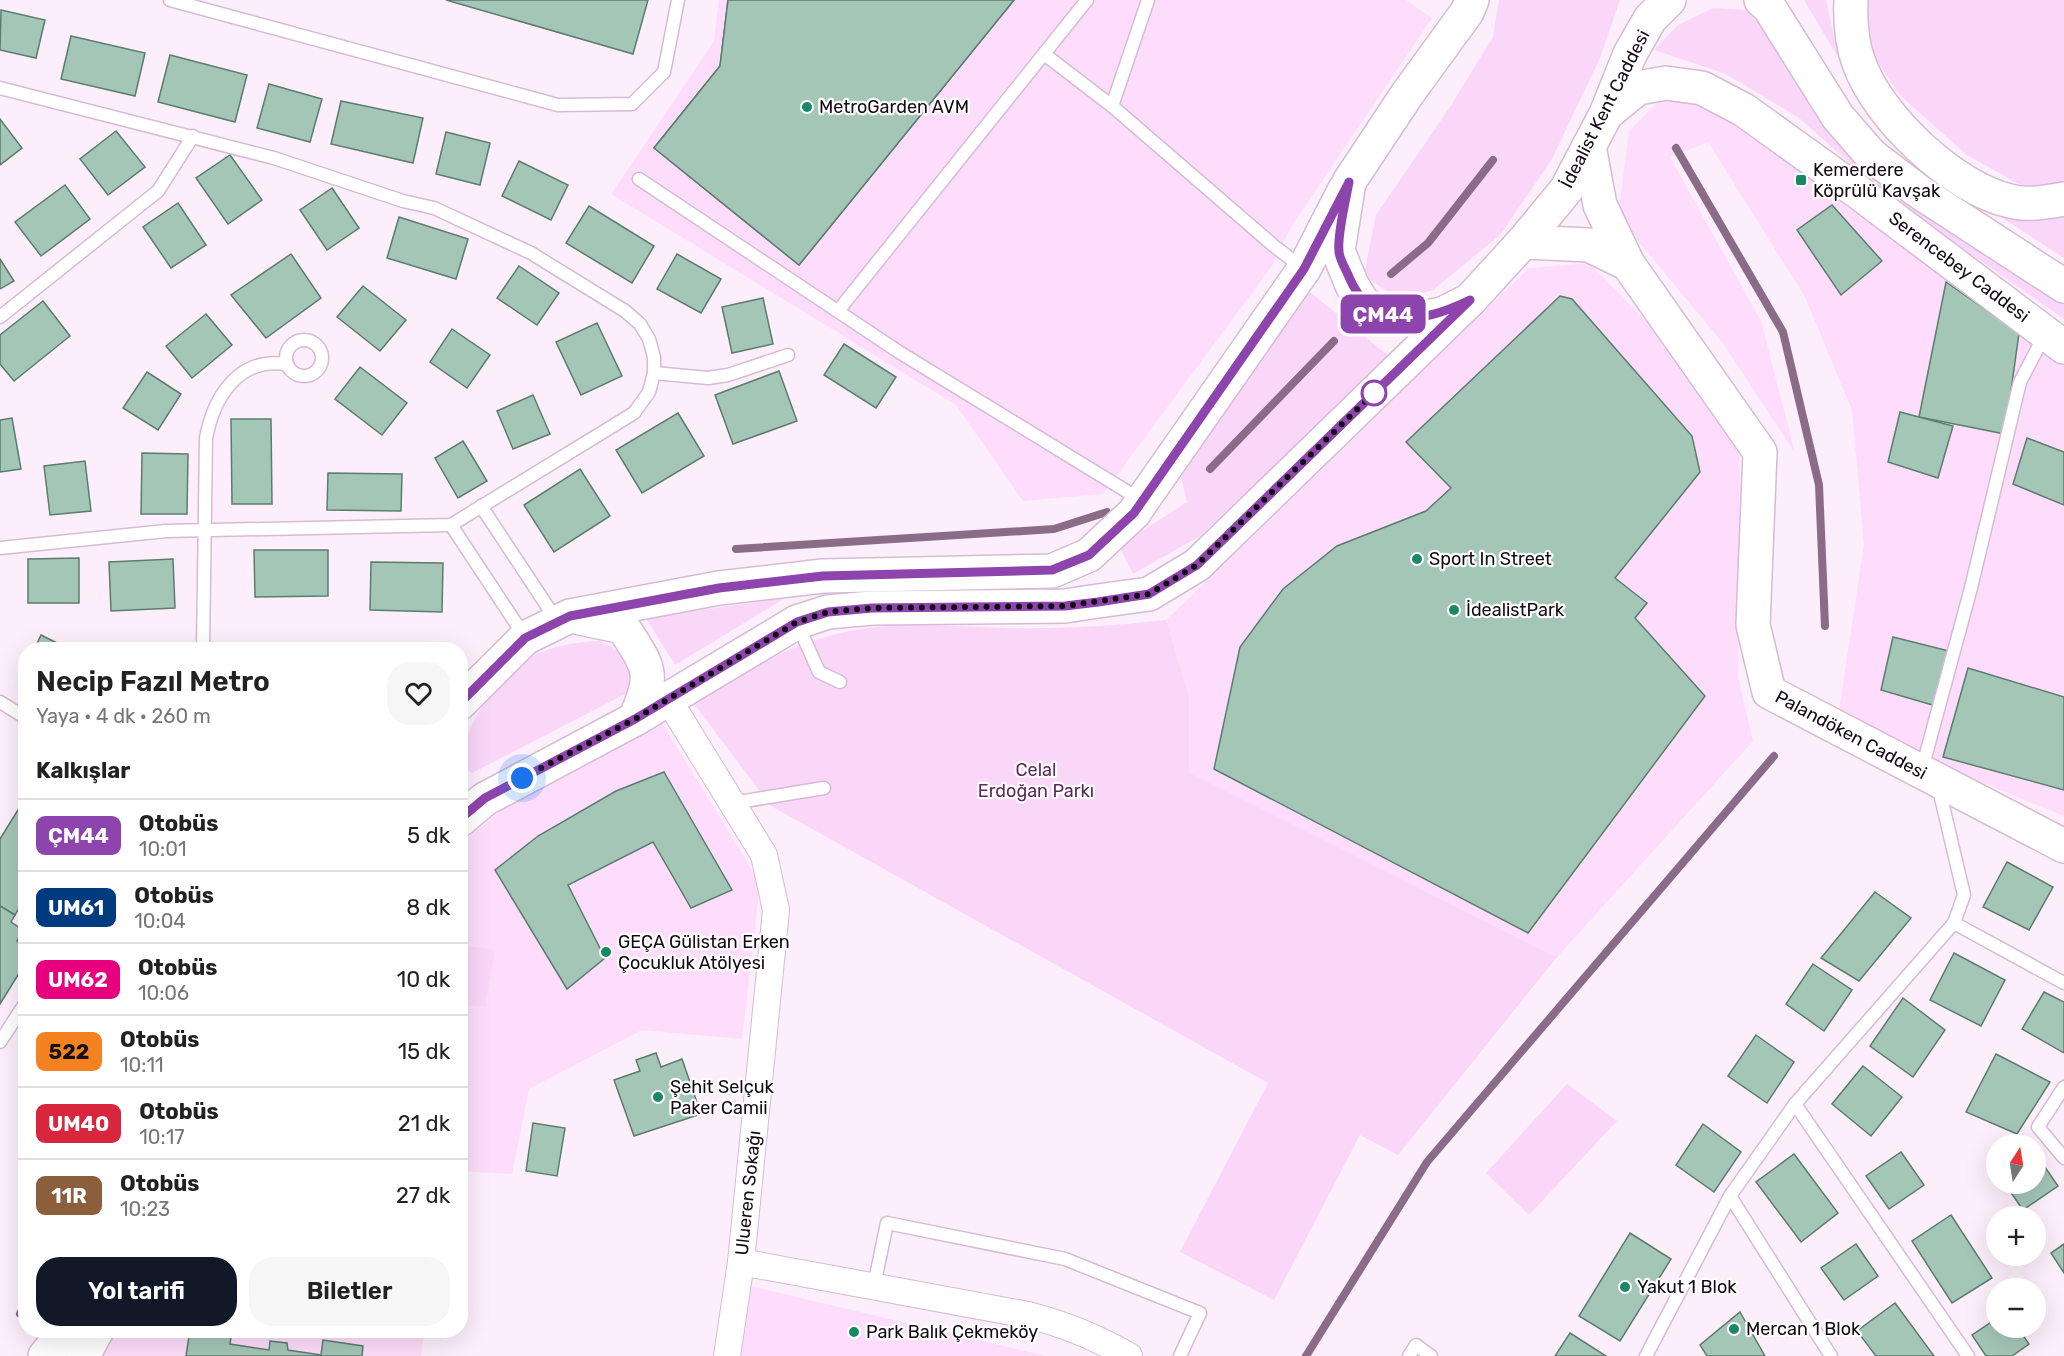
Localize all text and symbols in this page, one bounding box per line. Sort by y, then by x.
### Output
street label: İdealist Kent Caddesi [1556,26,1654,192]
place label: MetroGarden AVM [819,96,969,118]
marker: MetroGarden AVM [800,100,814,114]
place label: Kemerdere Köprülü Kavşak [1813,159,1941,202]
marker: Kemerdere Köprülü Kavşak [1794,173,1808,187]
street label: Serencebey Caddesi [1884,207,2034,327]
line badge: ÇM44 [1341,294,1425,334]
text: ÇM44 [1353,302,1413,327]
unlabelled marker [1361,380,1387,406]
place label: Sport In Street [1429,548,1552,570]
marker: Sport In Street [1410,552,1424,566]
place label: İdealistPark [1466,599,1565,621]
marker: İdealistPark [1447,603,1461,617]
button: heart [387,662,450,725]
text: Necip Fazıl Metro [36,665,270,698]
street label: Palandöken Caddesi [1771,686,1931,784]
text: Yaya · 4 dk · 260 m [36,704,211,728]
text: Kalkışlar [36,757,130,784]
park label: Celal Erdoğan Parkı [978,759,1094,802]
your location [507,763,537,793]
text: Otobüs [139,810,218,837]
text: 5 dk [407,822,450,849]
text: ÇM44 [48,823,109,848]
text: 10:01 [139,837,186,861]
text: Otobüs [134,882,214,909]
text: 8 dk [406,894,450,921]
text: UM61 [48,895,104,920]
text: 10:04 [134,909,186,933]
place label: GEÇA Gülistan Erken Çocukluk Atölyesi [618,931,790,974]
marker: GEÇA Gülistan Erken Çocukluk Atölyesi [599,945,613,959]
text: Otobüs [138,954,217,981]
text: 10 dk [397,966,450,993]
text: UM62 [48,967,108,992]
text: 10:06 [138,981,189,1005]
text: Otobüs [120,1026,200,1053]
text: 15 dk [398,1038,450,1065]
text: 522 [49,1039,89,1064]
text: 10:11 [120,1053,164,1077]
place label: Şehit Selçuk Paker Camii [670,1076,774,1119]
marker: Şehit Selçuk Paker Camii [651,1090,665,1104]
text: Otobüs [139,1098,219,1125]
text: 21 dk [398,1110,450,1137]
text: UM40 [48,1111,109,1136]
text: 10:17 [139,1125,184,1149]
street label: Ulueren Sokağı [730,1129,766,1257]
north arrow [1986,1134,2046,1194]
map controls [1986,1134,2046,1338]
text: Otobüs [120,1170,200,1197]
text: 27 dk [396,1182,450,1209]
text: 11R [51,1183,87,1208]
text: 10:23 [120,1197,170,1221]
button: + [1986,1206,2046,1266]
button: Yol tarifi [36,1257,237,1326]
button: Biletler [249,1257,450,1326]
place label: Yakut 1 Blok [1637,1276,1737,1298]
button: − [1986,1278,2046,1338]
marker: Yakut 1 Blok [1618,1280,1632,1294]
place label: Mercan 1 Blok [1746,1318,1861,1340]
place label: Park Balık Çekmeköy [866,1321,1038,1343]
marker: Mercan 1 Blok [1727,1322,1741,1336]
marker: Park Balık Çekmeköy [847,1325,861,1339]

